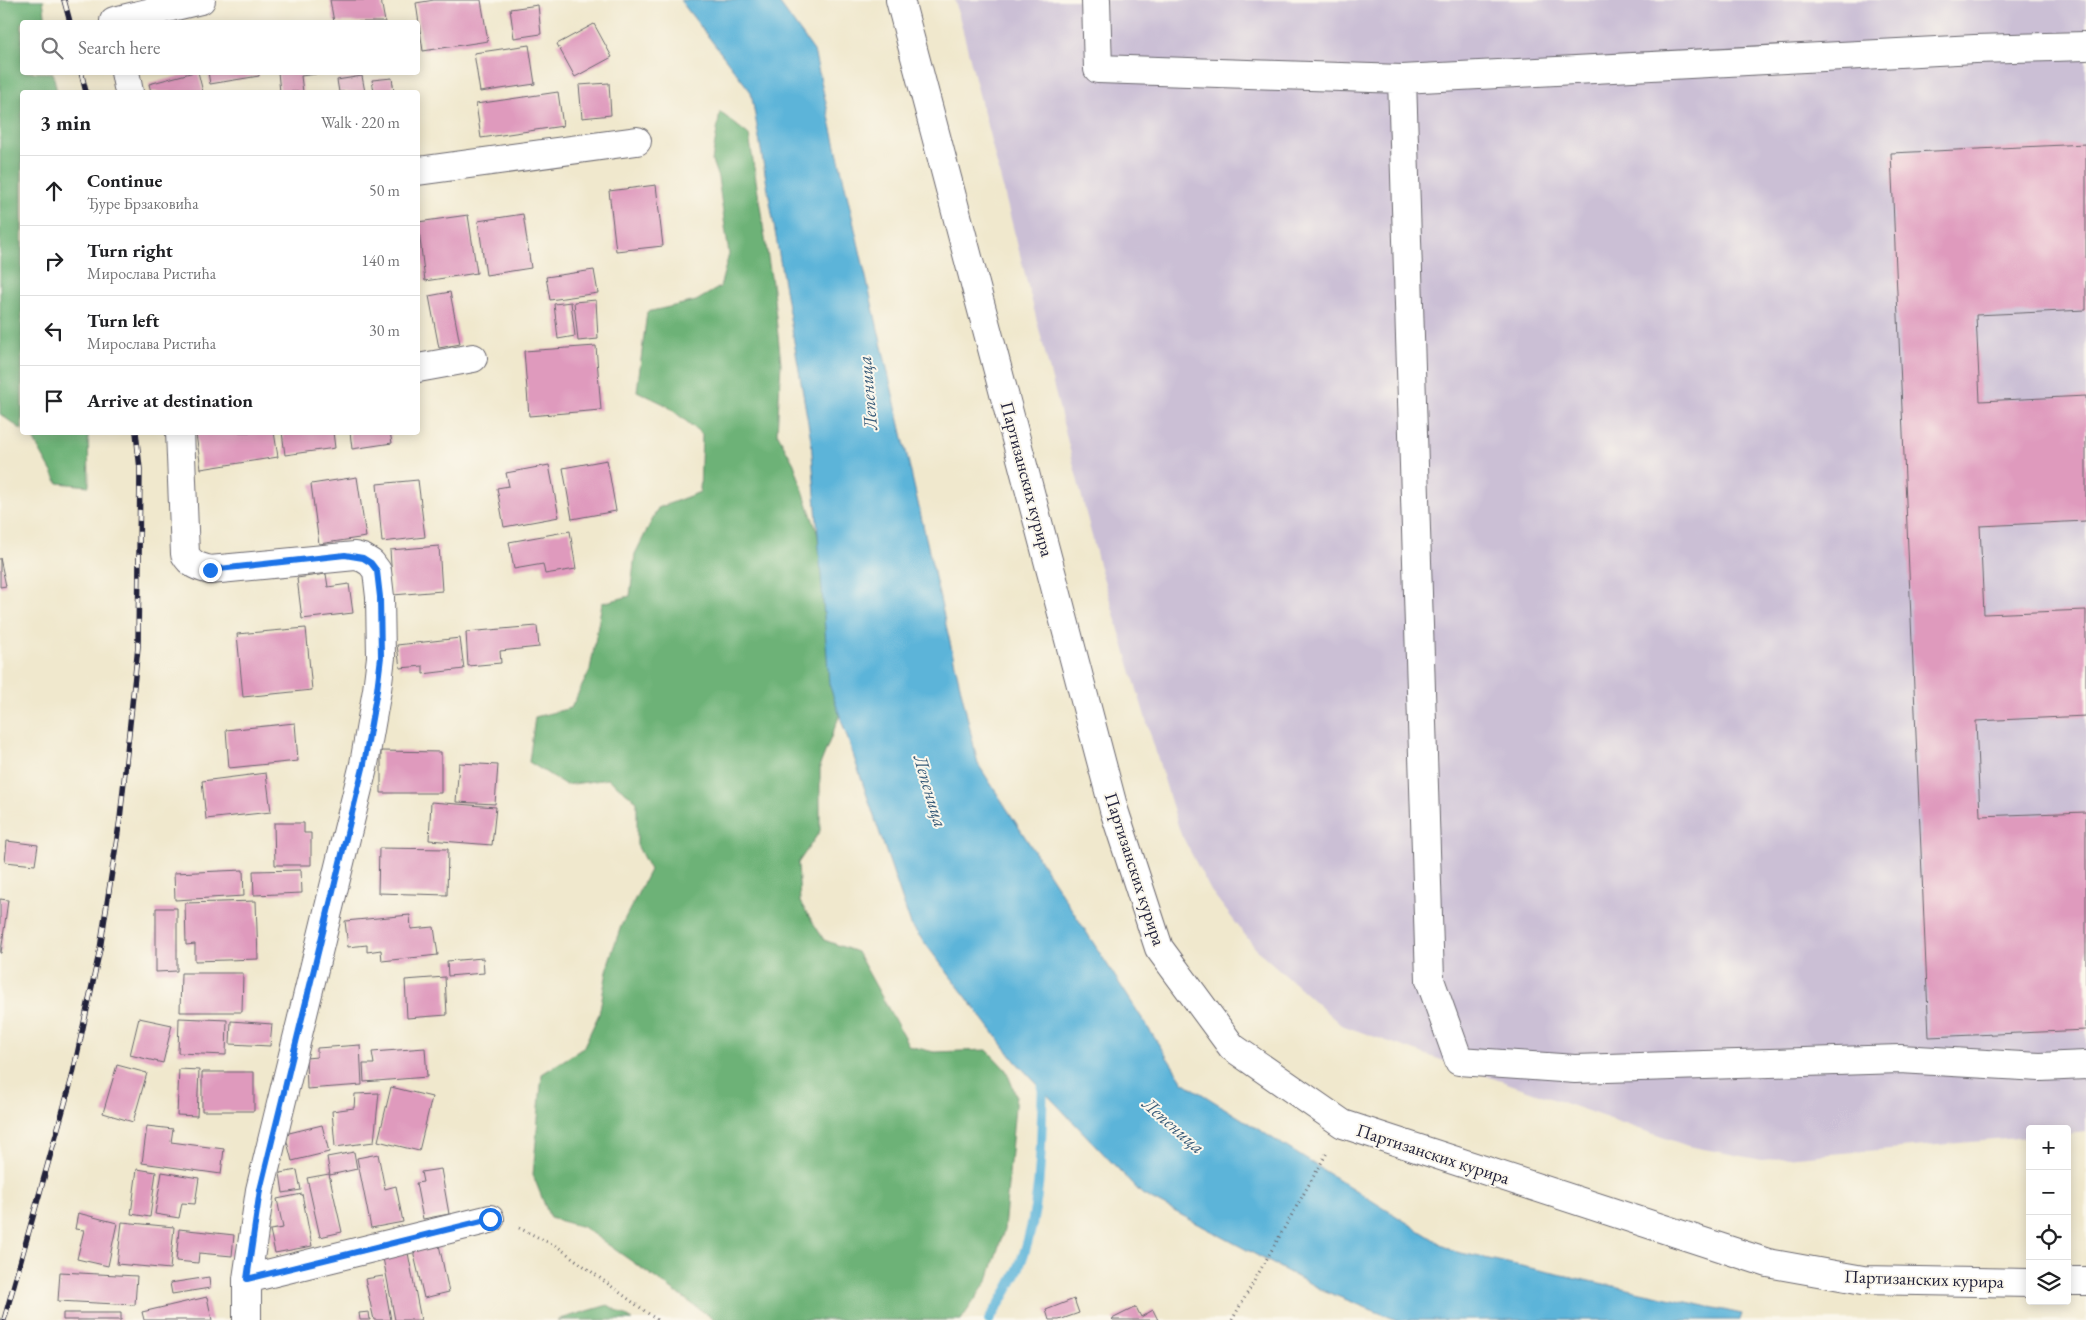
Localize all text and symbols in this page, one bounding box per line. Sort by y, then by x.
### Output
search box [20,20,420,75]
icon: search [38,34,66,62]
text: Search here [78,35,160,60]
text: 3 min [40,109,91,136]
text: Walk · 220 m [321,112,400,133]
text: Continue [87,168,162,193]
icon: ahead [40,177,68,205]
text: 50 m [369,180,400,201]
text: Ђуре Брзаковића [87,193,199,214]
text: Turn right [87,238,173,263]
icon: right [40,247,68,275]
text: 140 m [361,250,400,271]
text: Мирослава Ристића [87,263,216,284]
text: Turn left [87,308,159,333]
icon: left [40,317,68,345]
text: 30 m [369,320,400,341]
text: Мирослава Ристића [87,333,216,354]
water label: Лепеница [852,355,883,432]
icon: arrive [40,387,68,415]
text: Arrive at destination [87,388,253,413]
street label: Партизанских курира [996,399,1059,560]
route end [199,559,222,582]
water label: Лепеница [907,751,953,830]
street label: Партизанских курира [1100,789,1171,949]
water label: Лепеница [1137,1091,1210,1159]
street label: Партизанских курира [1354,1118,1513,1189]
map controls [2026,1125,2071,1305]
button: + [2026,1125,2071,1170]
button: − [2026,1170,2071,1215]
route start [479,1208,502,1231]
button: locate [2026,1215,2071,1260]
button: layers [2026,1260,2071,1305]
street label: Партизанских курира [1844,1264,2005,1293]

